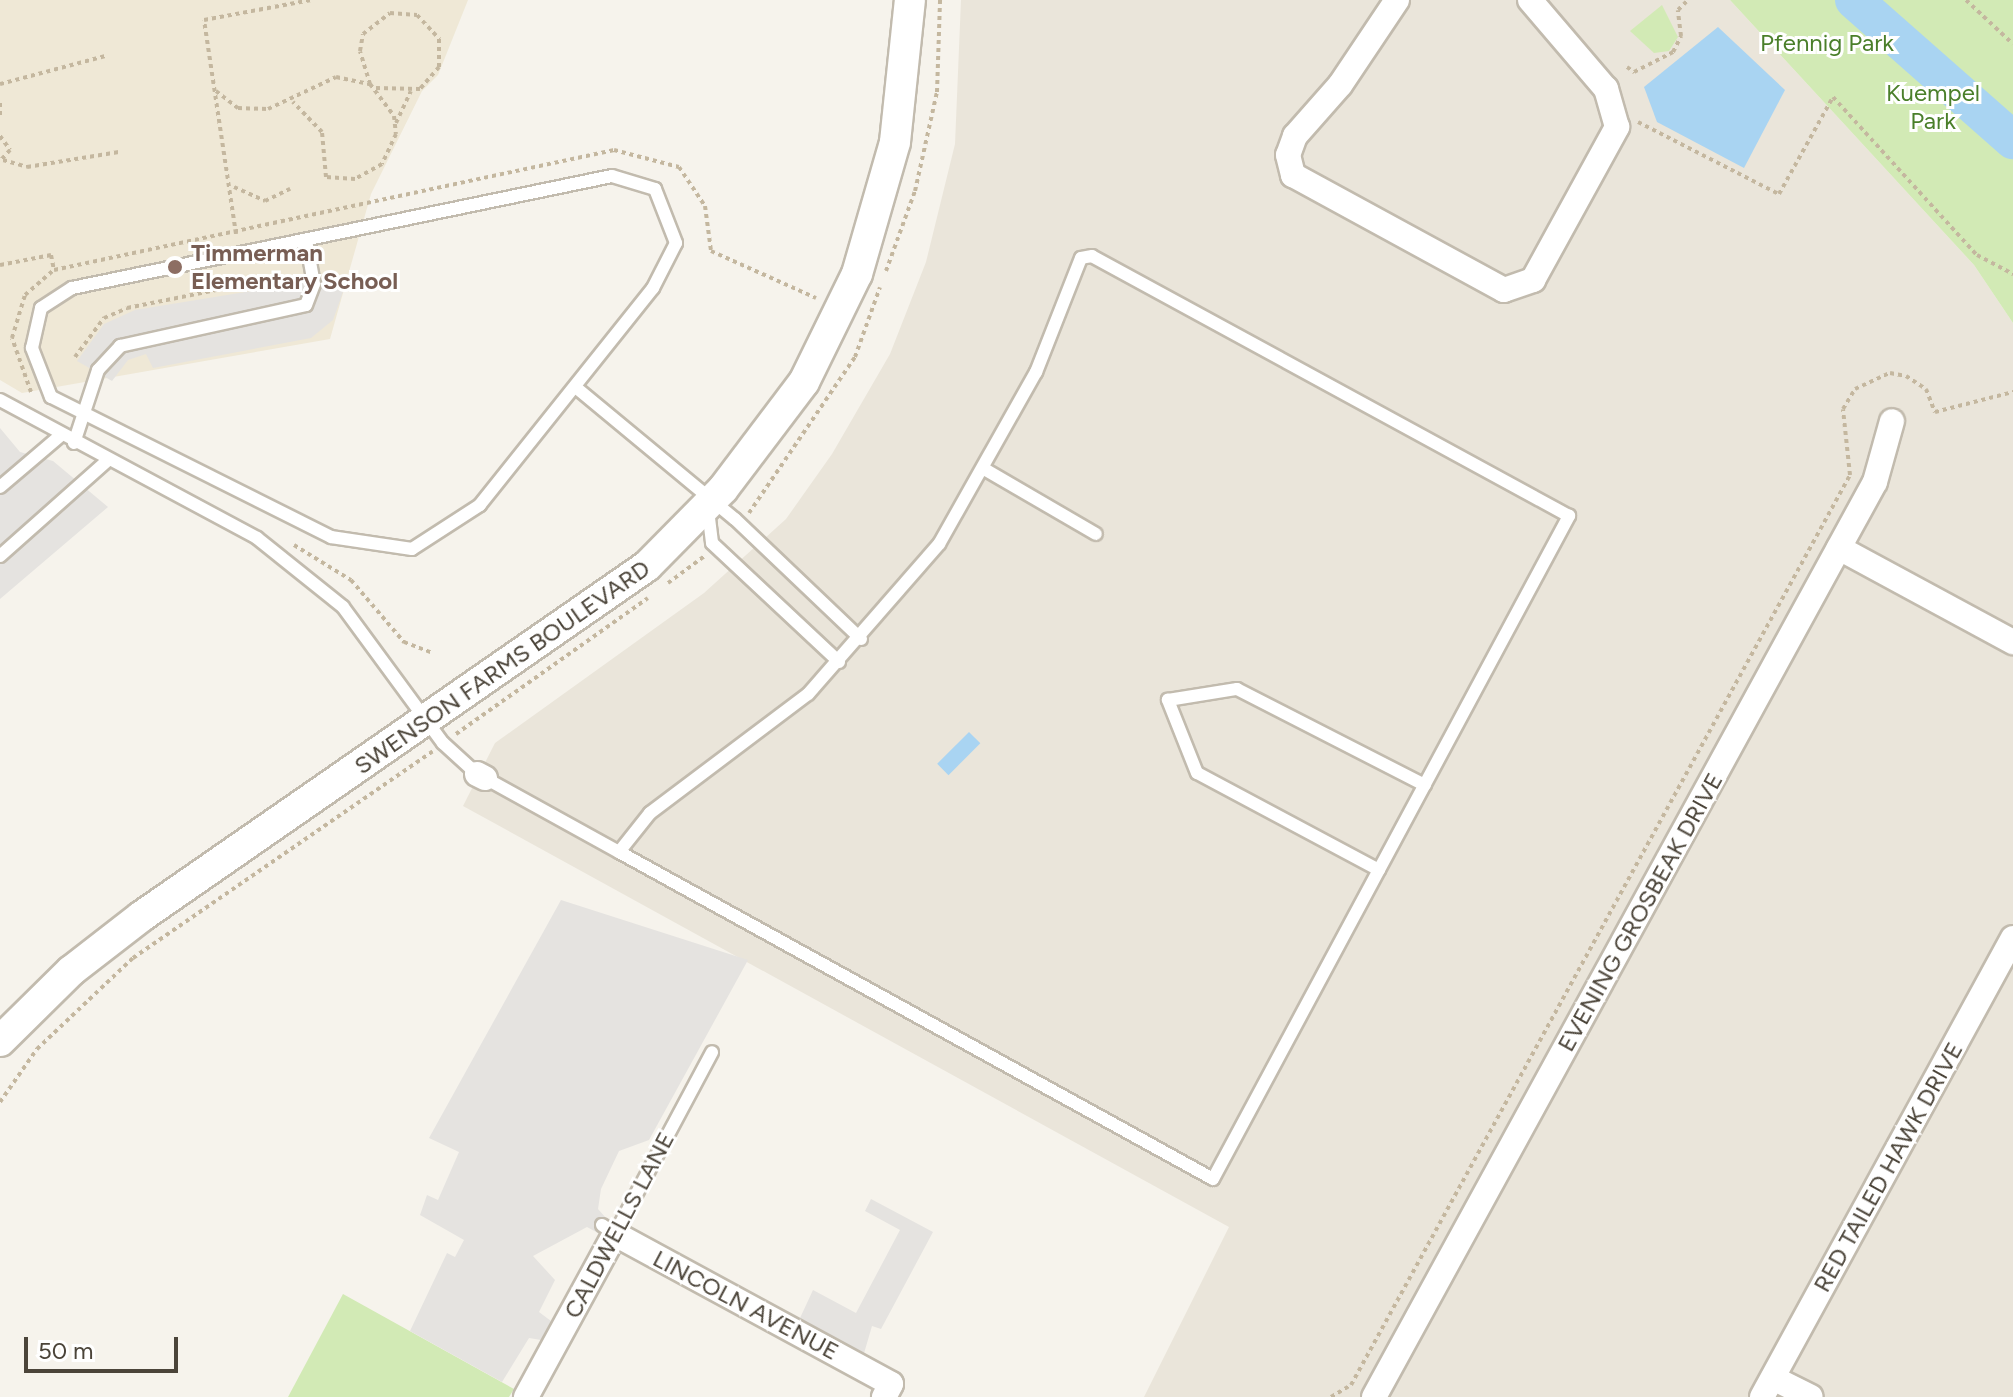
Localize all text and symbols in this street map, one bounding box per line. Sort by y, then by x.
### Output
park label: Pfennig Park [1760,29,1894,57]
park label: Kuempel Park [1886,79,1980,135]
place label: Timmerman Elementary School [191,239,398,295]
marker: Timmerman Elementary School [166,258,184,276]
street label: SWENSON FARMS BOULEVARD [349,554,655,780]
street label: EVENING GROSBEAK DRIVE [1551,768,1729,1056]
street label: RED TAILED HAWK DRIVE [1807,1037,1969,1297]
street label: CALDWELLS LANE [558,1127,680,1323]
street label: LINCOLN AVENUE [648,1244,844,1366]
scale bar [28,1321,182,1371]
text: 50 m [38,1336,94,1365]

